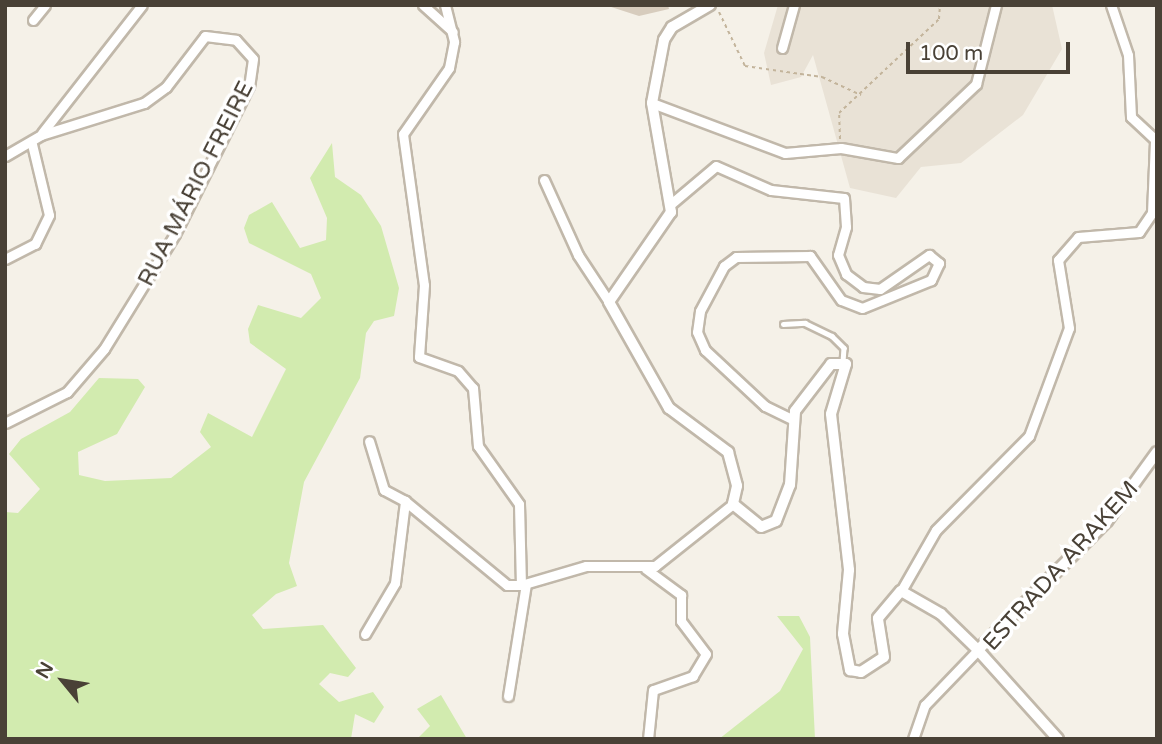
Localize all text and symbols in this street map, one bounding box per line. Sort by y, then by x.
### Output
scale bar [910,28,1074,72]
text: 100 m [919,41,983,66]
street label: RUA MÁRIO FREIRE [132,77,260,291]
street label: ESTRADA ARAKEM [978,476,1144,656]
north arrow [28,646,98,716]
text: N [31,658,58,683]

